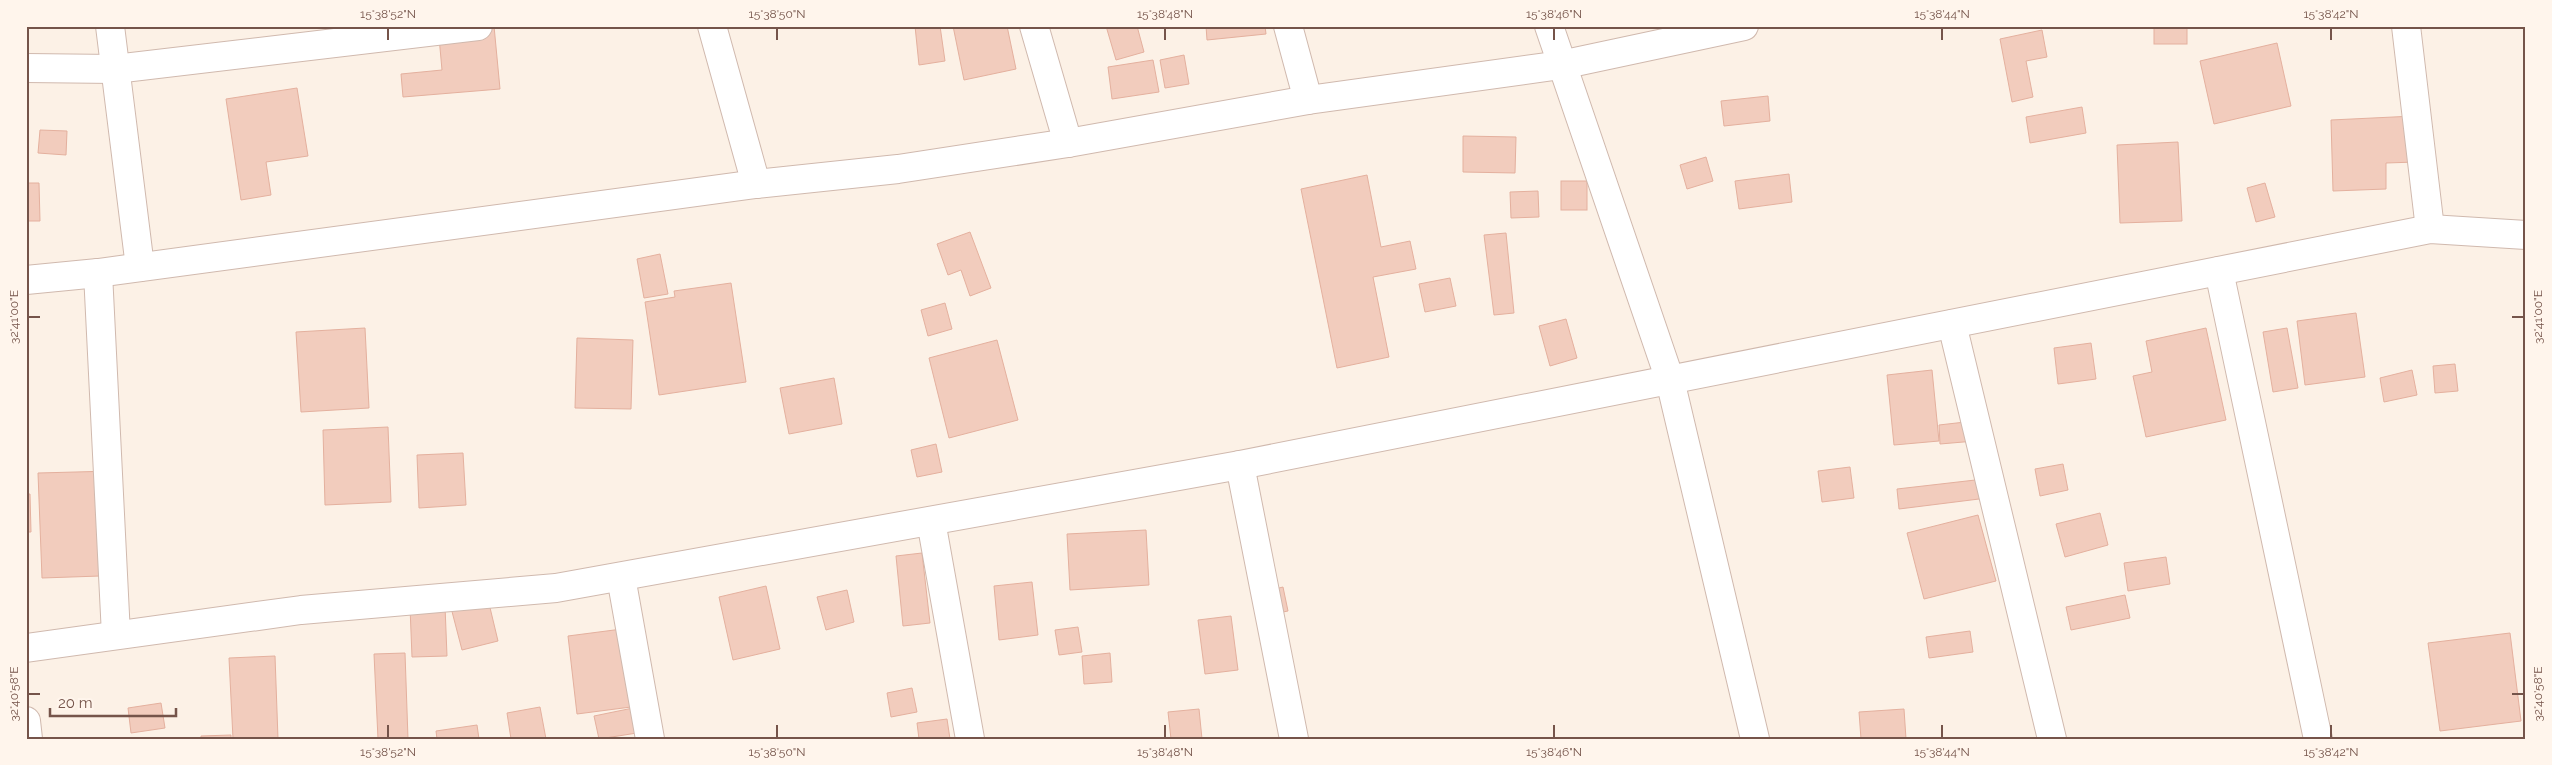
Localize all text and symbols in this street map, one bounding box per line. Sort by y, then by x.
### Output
text: 15°38'52"N [360,7,416,21]
text: 15°38'50"N [749,7,805,21]
text: 15°38'48"N [1137,7,1193,21]
text: 15°38'46"N [1526,7,1582,21]
text: 15°38'44"N [1914,7,1970,21]
text: 15°38'42"N [2303,7,2359,21]
text: 32°41'00"E [7,290,21,344]
text: 32°41'00"E [2531,290,2545,344]
text: 32°40'58"E [7,666,21,722]
text: 32°40'58"E [2531,666,2545,722]
scale bar [50,685,176,717]
text: 20 m [58,694,93,712]
text: 15°38'52"N [360,745,416,759]
text: 15°38'50"N [749,745,805,759]
text: 15°38'48"N [1137,745,1193,759]
text: 15°38'46"N [1526,745,1582,759]
text: 15°38'44"N [1914,745,1970,759]
text: 15°38'42"N [2303,745,2359,759]

